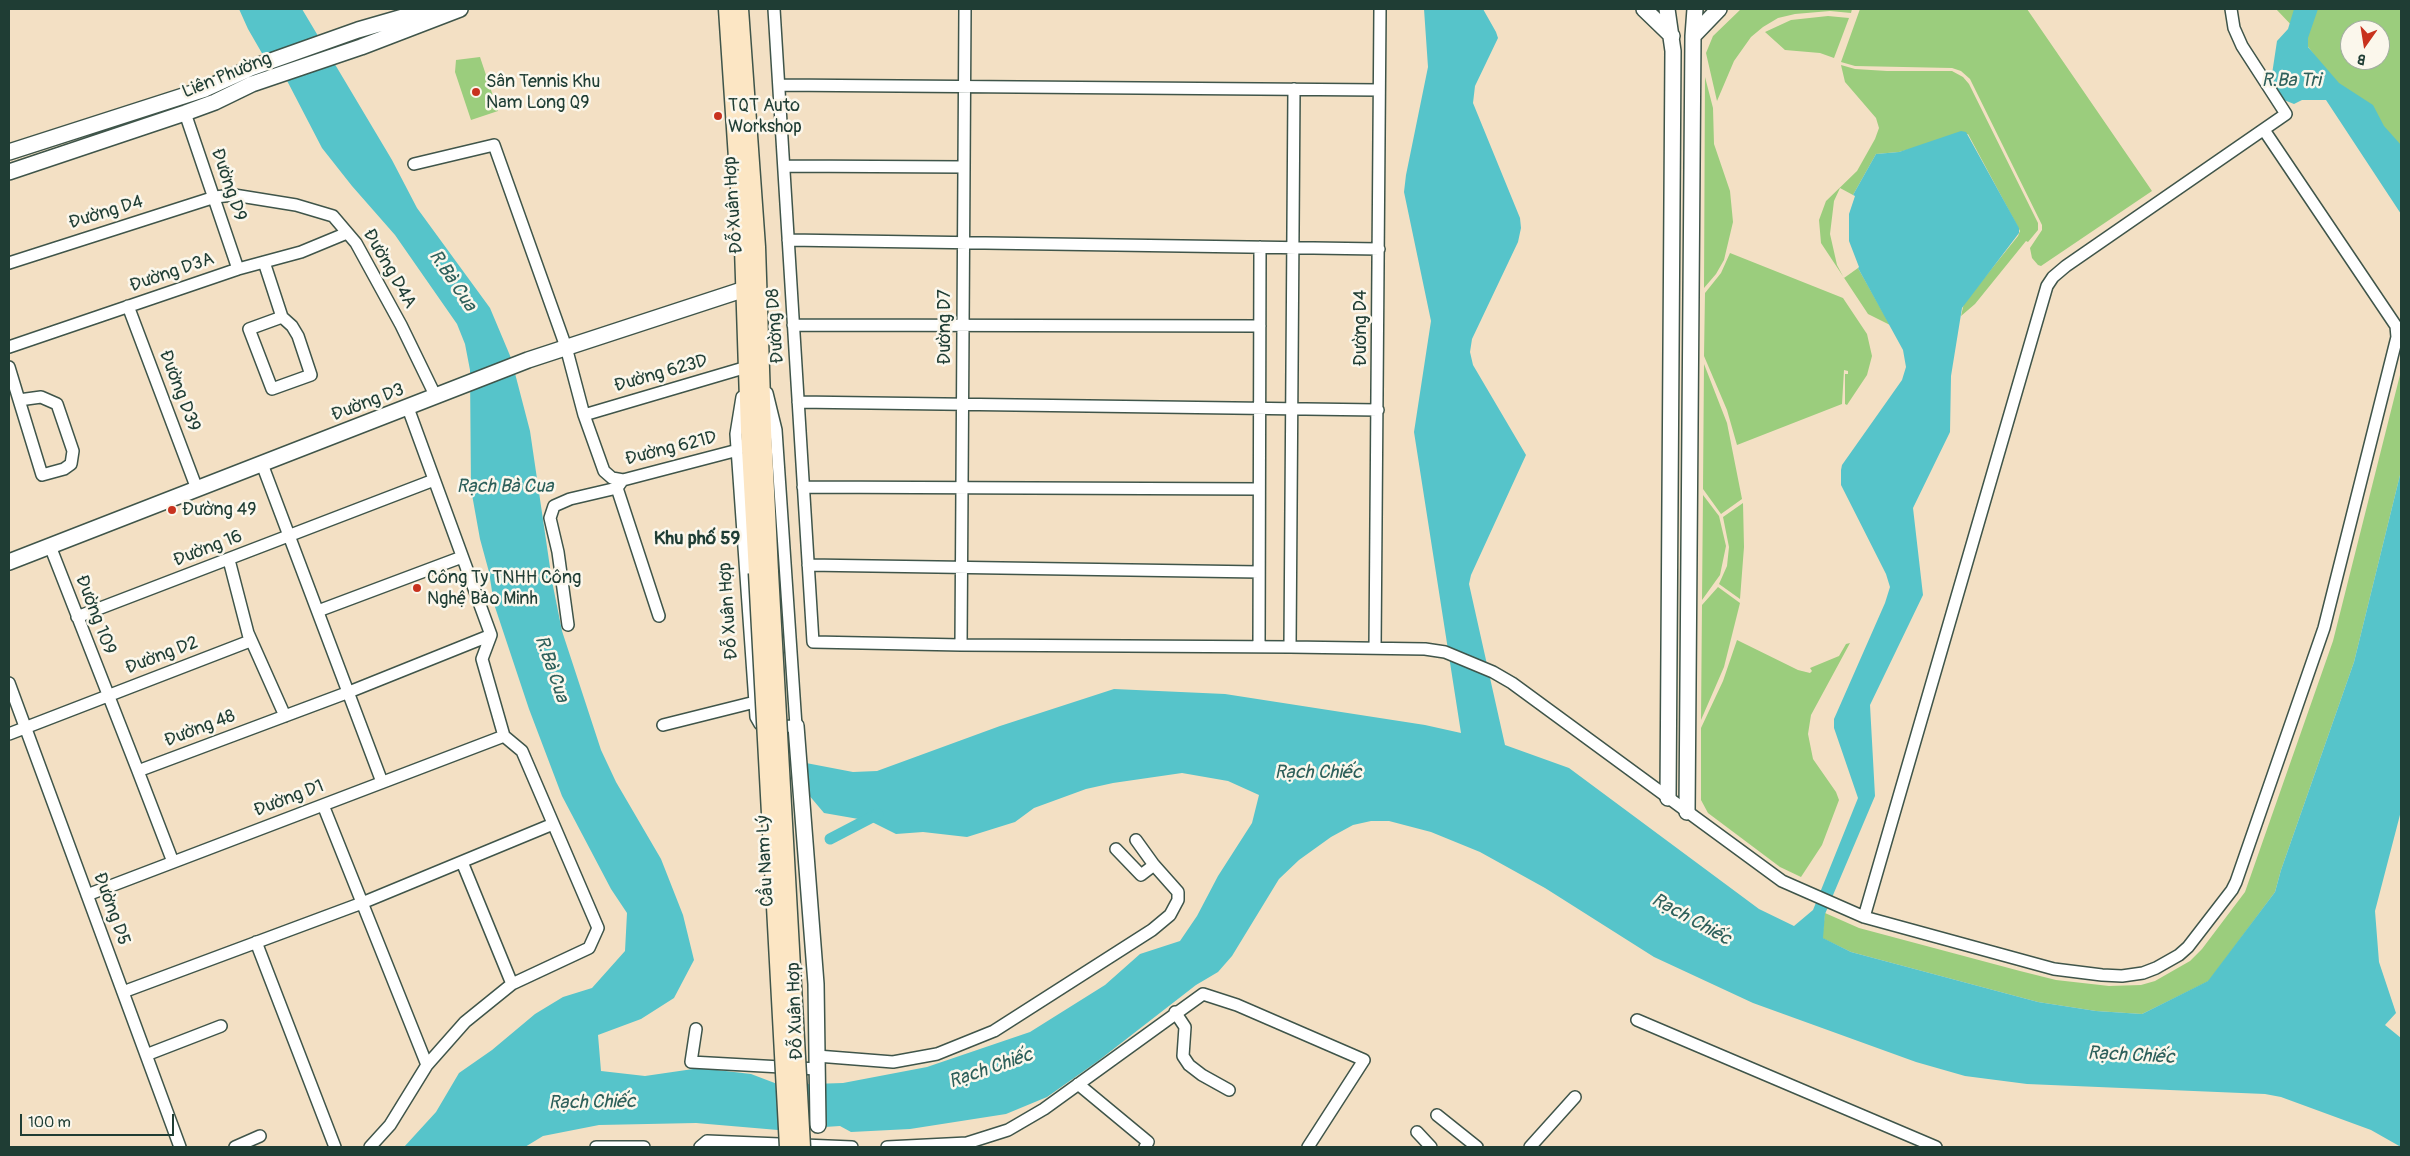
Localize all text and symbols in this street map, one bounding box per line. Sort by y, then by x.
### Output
north arrow [2340,20,2390,70]
street label: Liên Phường [179,48,275,104]
text: B [2356,50,2368,68]
water label: R.Ba Tri [2261,70,2321,92]
place label: Sân Tennis Khu Nam Long Q9 [486,71,600,114]
marker: Sân Tennis Khu Nam Long Q9 [470,86,482,98]
place label: TQT Auto Workshop [728,95,802,138]
marker: TQT Auto Workshop [712,110,724,122]
street label: Đường D9 [206,146,250,224]
street label: Đỗ Xuân Hợp [720,156,748,254]
street label: Đường D4 [66,191,146,235]
street label: Đường D4A [358,225,420,313]
water label: R.Bà Cua [423,246,481,316]
street label: Đường D3A [127,249,217,297]
street label: Đường D8 [763,288,789,364]
street label: Đường D7 [934,289,956,365]
street label: Đường D4 [1350,290,1372,366]
street label: Đường D39 [154,347,204,435]
street label: Đường 623D [612,350,710,398]
street label: Đường D3 [329,379,407,427]
street label: Đường 621D [623,427,719,471]
water label: Rạch Bà Cua [457,476,553,498]
place label: Đường 49 [182,499,256,521]
marker: Đường 49 [166,504,178,516]
street label: Đường 16 [170,526,246,572]
district label: Khu phố 59 [654,528,740,550]
street label: Đỗ Xuân Hợp [715,562,743,660]
place label: Công Ty TNHH Công Nghệ Bảo Minh [427,567,581,610]
street label: Đường 109 [70,572,120,658]
marker: Công Ty TNHH Công Nghệ Bảo Minh [411,582,423,594]
street label: Đường D2 [123,632,201,680]
water label: R.Bà Cua [529,633,573,705]
street label: Đường 48 [161,706,239,752]
water label: Rạch Chiếc [1274,762,1362,784]
street label: Đường D1 [251,776,327,822]
street label: Cầu Nam Lý [753,815,779,907]
street label: Đường D5 [88,870,134,948]
water label: Rạch Chiếc [1647,889,1735,951]
street label: Đỗ Xuân Hợp [784,962,808,1060]
water label: Rạch Chiếc [2087,1042,2175,1070]
water label: Rạch Chiếc [946,1044,1036,1094]
water label: Rạch Chiếc [548,1091,636,1115]
scale bar [22,1104,176,1136]
text: 100 m [28,1113,71,1132]

